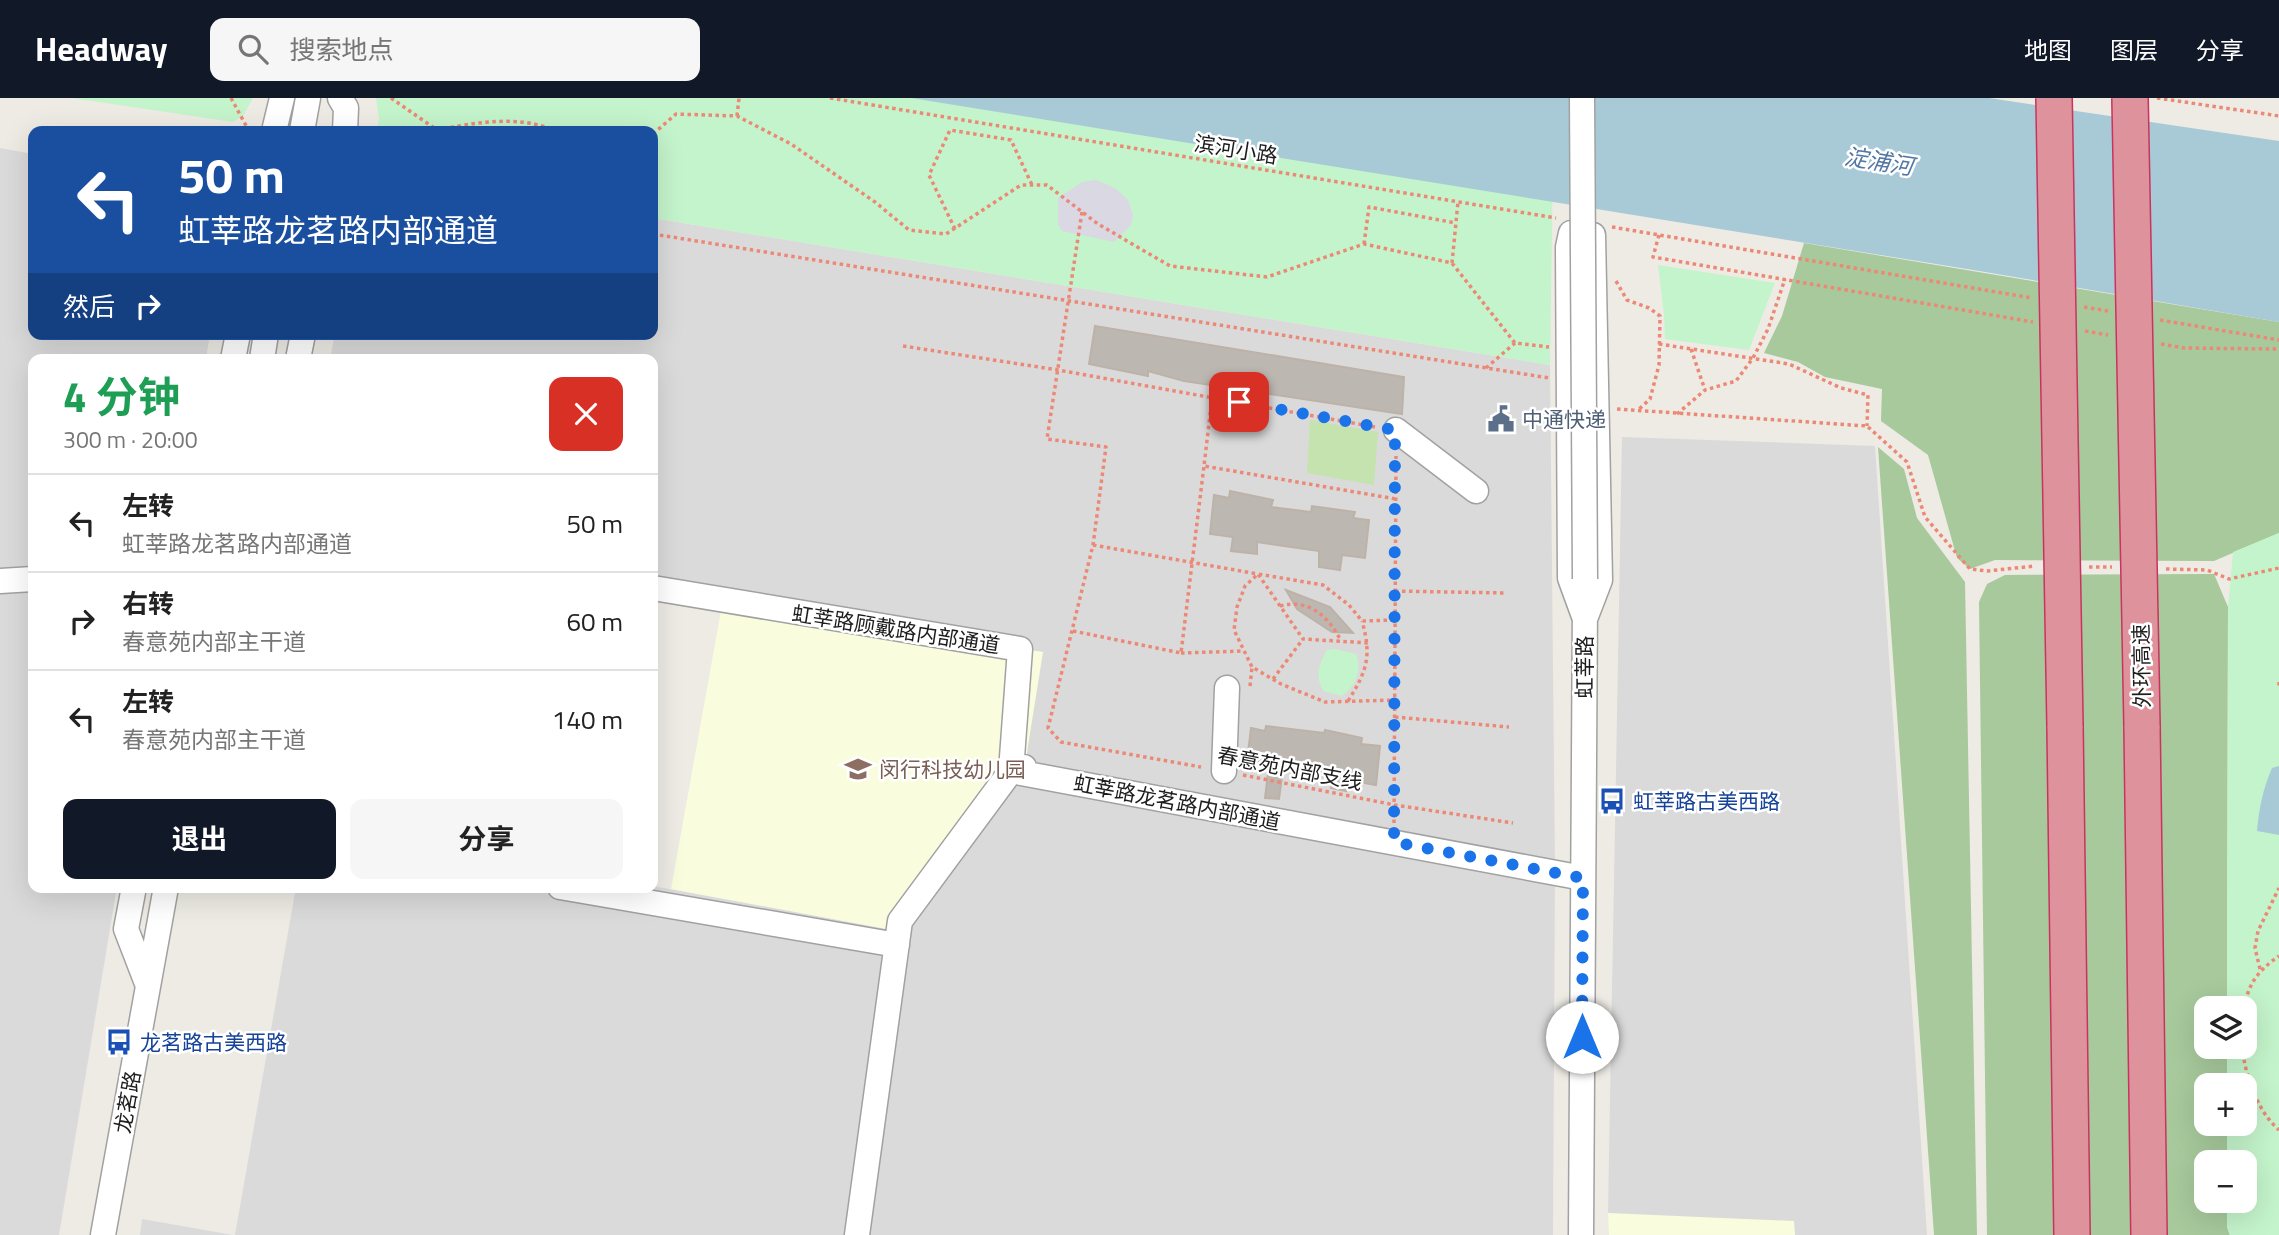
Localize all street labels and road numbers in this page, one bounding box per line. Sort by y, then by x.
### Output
street label: 滨河小路 [1192,127,1280,171]
street label: 虹莘路顾戴路内部通道 [790,597,1002,661]
street label: 外环高速 [2124,624,2158,708]
street label: 虹莘路 [1568,636,1600,699]
street label: 春意苑内部支线 [1215,738,1365,798]
street label: 虹莘路龙茗路内部通道 [1071,766,1283,838]
street label: 龙茗路 [106,1068,148,1136]

